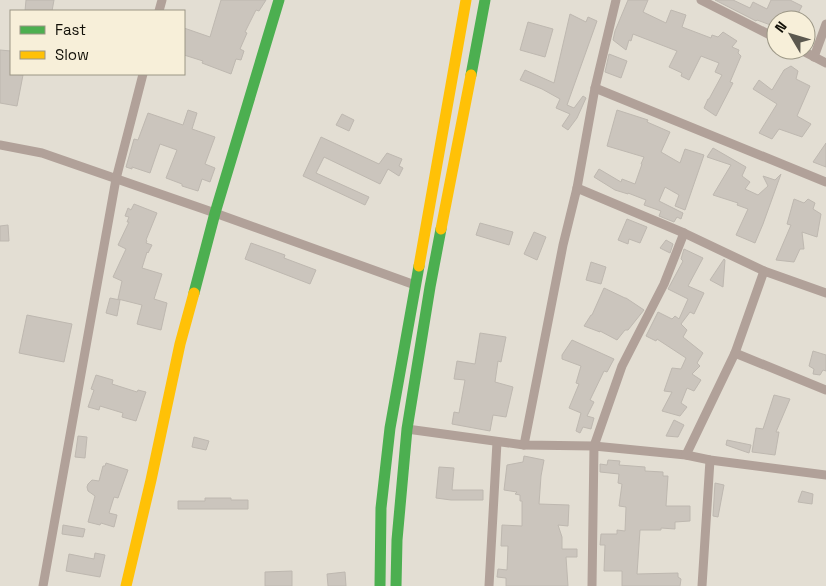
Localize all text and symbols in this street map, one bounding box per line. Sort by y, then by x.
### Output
legend [10,10,185,75]
north arrow [766,10,816,60]
text: N [771,18,791,36]
text: Fast [55,20,86,39]
text: Slow [55,45,89,64]

